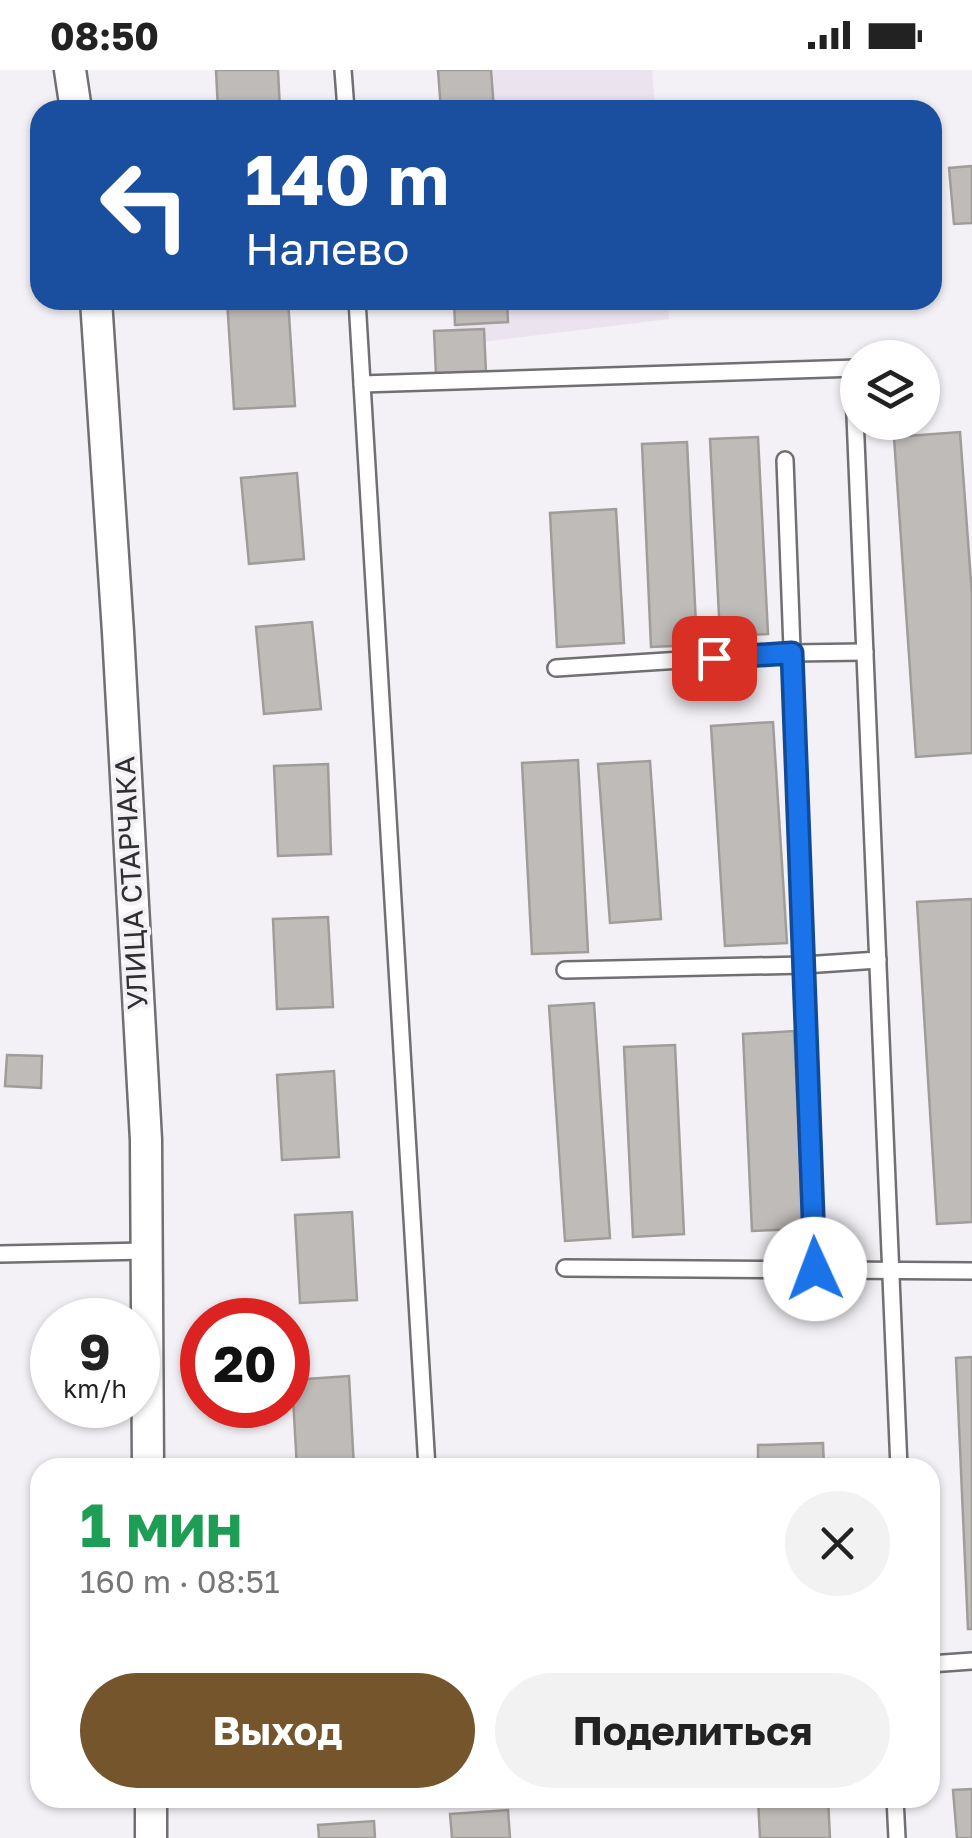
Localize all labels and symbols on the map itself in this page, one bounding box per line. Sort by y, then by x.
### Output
pin [672,616,757,701]
street label: УЛИЦА СТАРЧАКА [107,755,154,1010]
position arrow [763,1217,867,1321]
speed limit sign: 20 [180,1298,310,1428]

